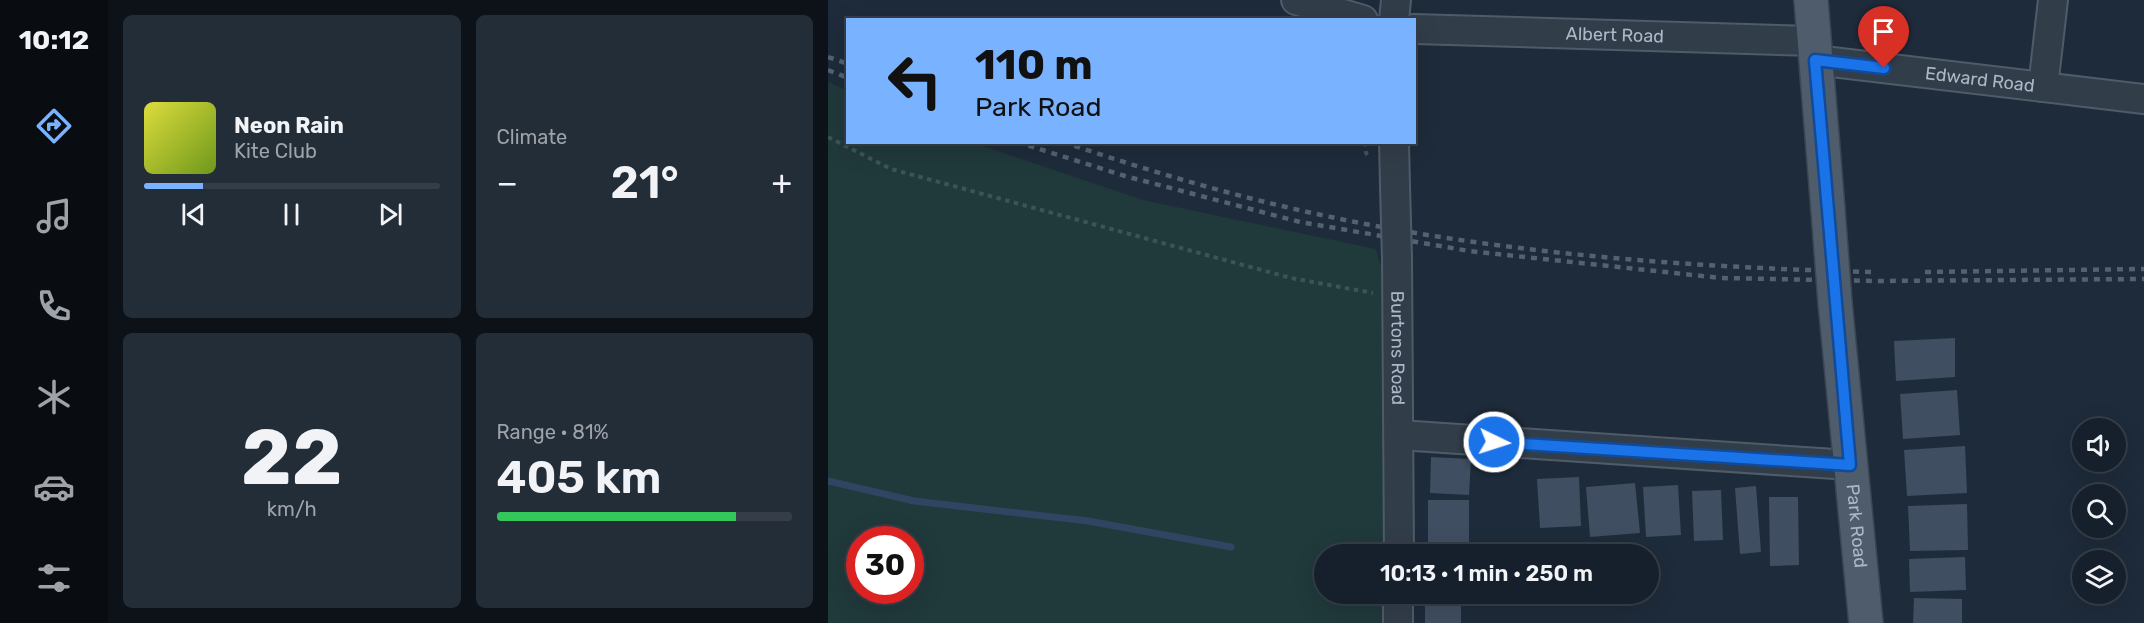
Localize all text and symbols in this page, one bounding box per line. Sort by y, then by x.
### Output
pin [1858,6,1909,68]
icon: arrive [1867,15,1900,48]
street label: Albert Road [1565,23,1664,47]
text: 10:12 [19,24,89,56]
text: 110 m [975,40,1093,90]
icon: left [876,42,954,120]
street label: Edward Road [1924,62,2036,97]
text: Park Road [975,91,1102,123]
icon: directions [33,105,75,147]
text: Neon Rain [234,112,344,139]
text: Climate [497,125,567,149]
text: Kite Club [234,139,317,163]
text: 21° [611,156,679,209]
text: − [497,163,518,202]
text: + [771,163,792,202]
icon: music [33,195,75,237]
icon: previous [177,198,210,231]
icon: pause [275,198,308,231]
icon: next [374,198,407,231]
icon: phone [33,285,75,327]
street label: Burtons Road [1386,291,1409,405]
icon: climate [33,376,75,418]
position arrow [1462,410,1526,474]
text: 22 [241,411,342,504]
map controls [2072,418,2126,604]
button: sound [2072,418,2126,472]
text: Range · 81% [497,420,609,444]
text: 405 km [497,451,661,504]
icon: car [33,466,75,508]
street label: Park Road [1842,483,1872,569]
button: search [2072,484,2126,538]
text: km/h [267,497,317,521]
speed limit sign: 30 [846,526,924,604]
button: layers [2072,550,2126,604]
icon: filters [33,557,75,599]
text: 10:13 · 1 min · 250 m [1380,560,1593,587]

